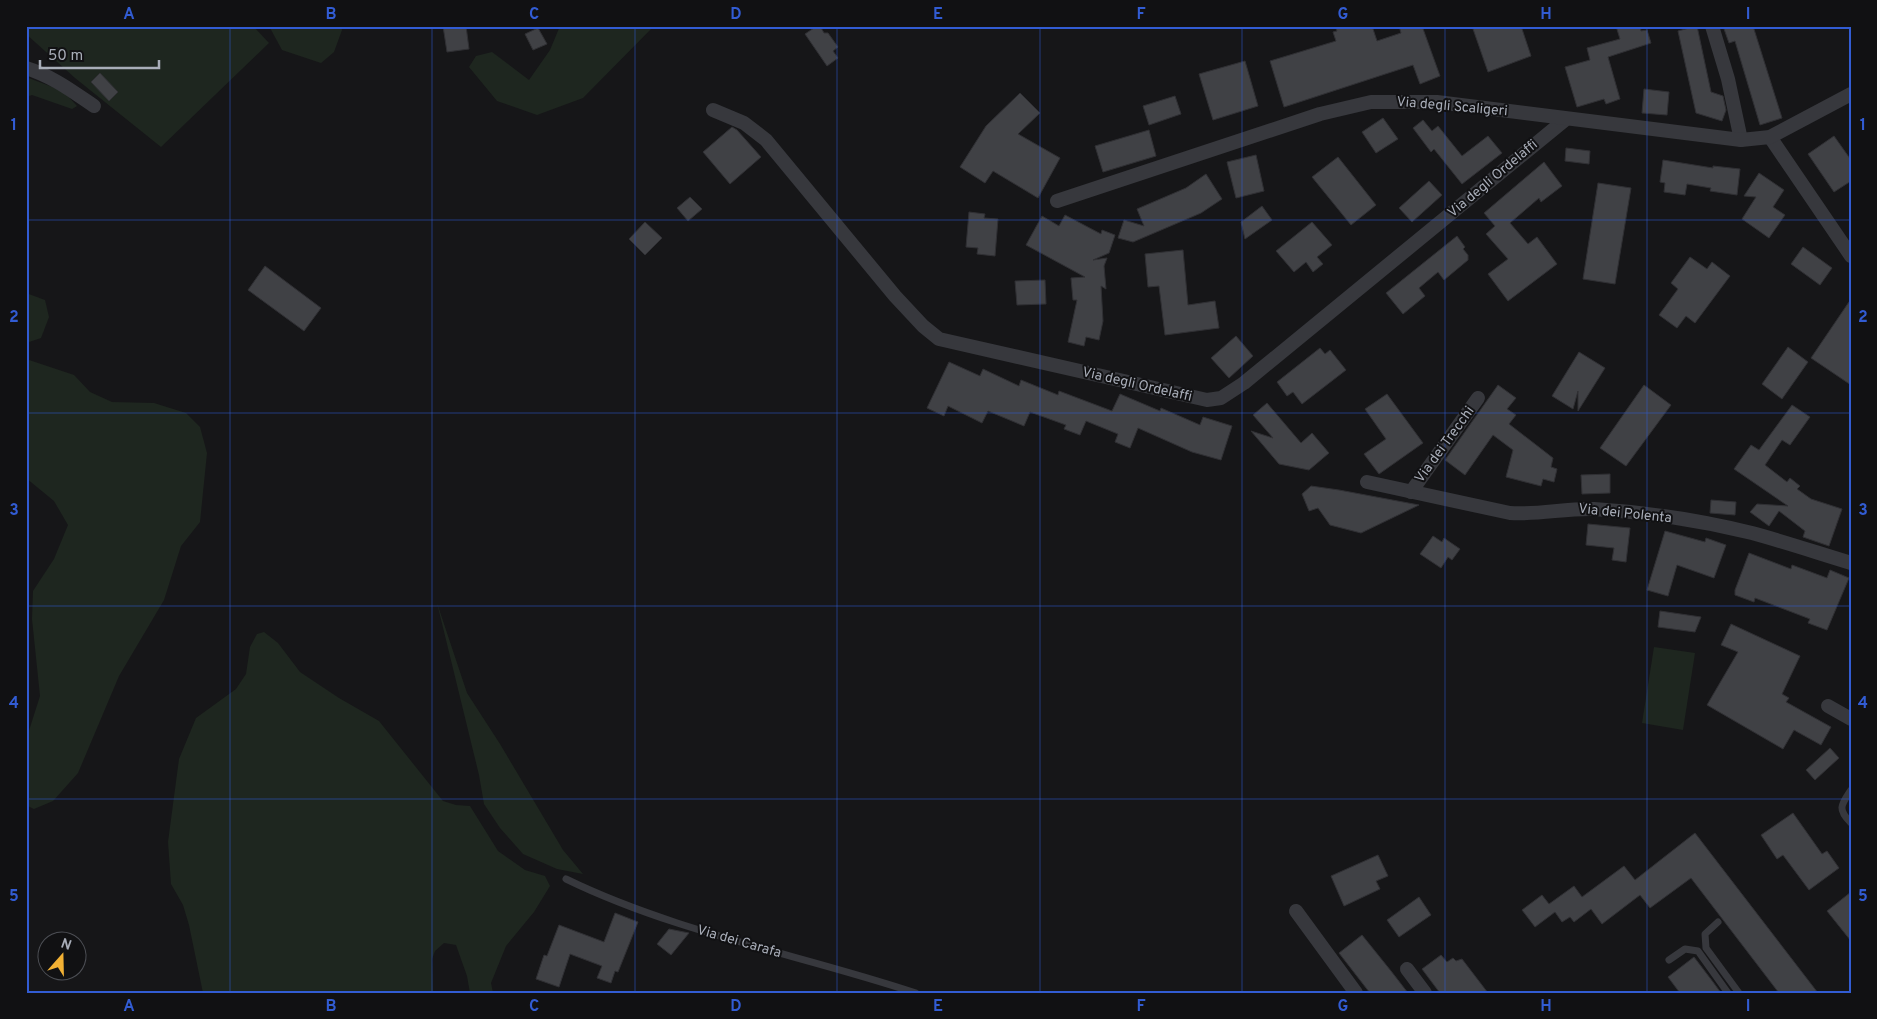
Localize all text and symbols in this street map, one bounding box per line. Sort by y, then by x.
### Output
text: A [123,5,135,25]
text: B [325,5,337,25]
text: C [529,5,539,25]
text: D [730,5,742,25]
text: E [933,5,943,25]
text: F [1136,5,1146,25]
text: G [1338,5,1348,25]
text: H [1540,5,1552,25]
text: I [1746,5,1750,25]
scale bar [40,38,159,70]
text: 50 m [48,47,83,66]
street label: Via degli Scaligeri [1396,94,1508,120]
text: 1 [11,116,17,136]
text: 1 [1860,116,1866,136]
street label: Via degli Ordelaffi [1445,136,1541,222]
text: 2 [9,308,19,328]
text: 2 [1858,308,1868,328]
street label: Via degli Ordelaffi [1080,364,1194,406]
street label: Via dei Trecchi [1412,403,1478,487]
text: 3 [9,501,19,521]
street label: Via dei Polenta [1577,501,1673,527]
text: 3 [1858,501,1868,521]
text: 4 [9,694,19,714]
text: 4 [1858,694,1868,714]
text: 5 [9,887,19,907]
text: 5 [1858,887,1868,907]
street label: Via dei Carafa [695,922,783,962]
north arrow [38,932,88,982]
text: N [58,935,74,955]
text: A [123,997,135,1017]
text: B [325,997,337,1017]
text: C [529,997,539,1017]
text: D [730,997,742,1017]
text: E [933,997,943,1017]
text: F [1136,997,1146,1017]
text: G [1338,997,1348,1017]
text: H [1540,997,1552,1017]
text: I [1746,997,1750,1017]

